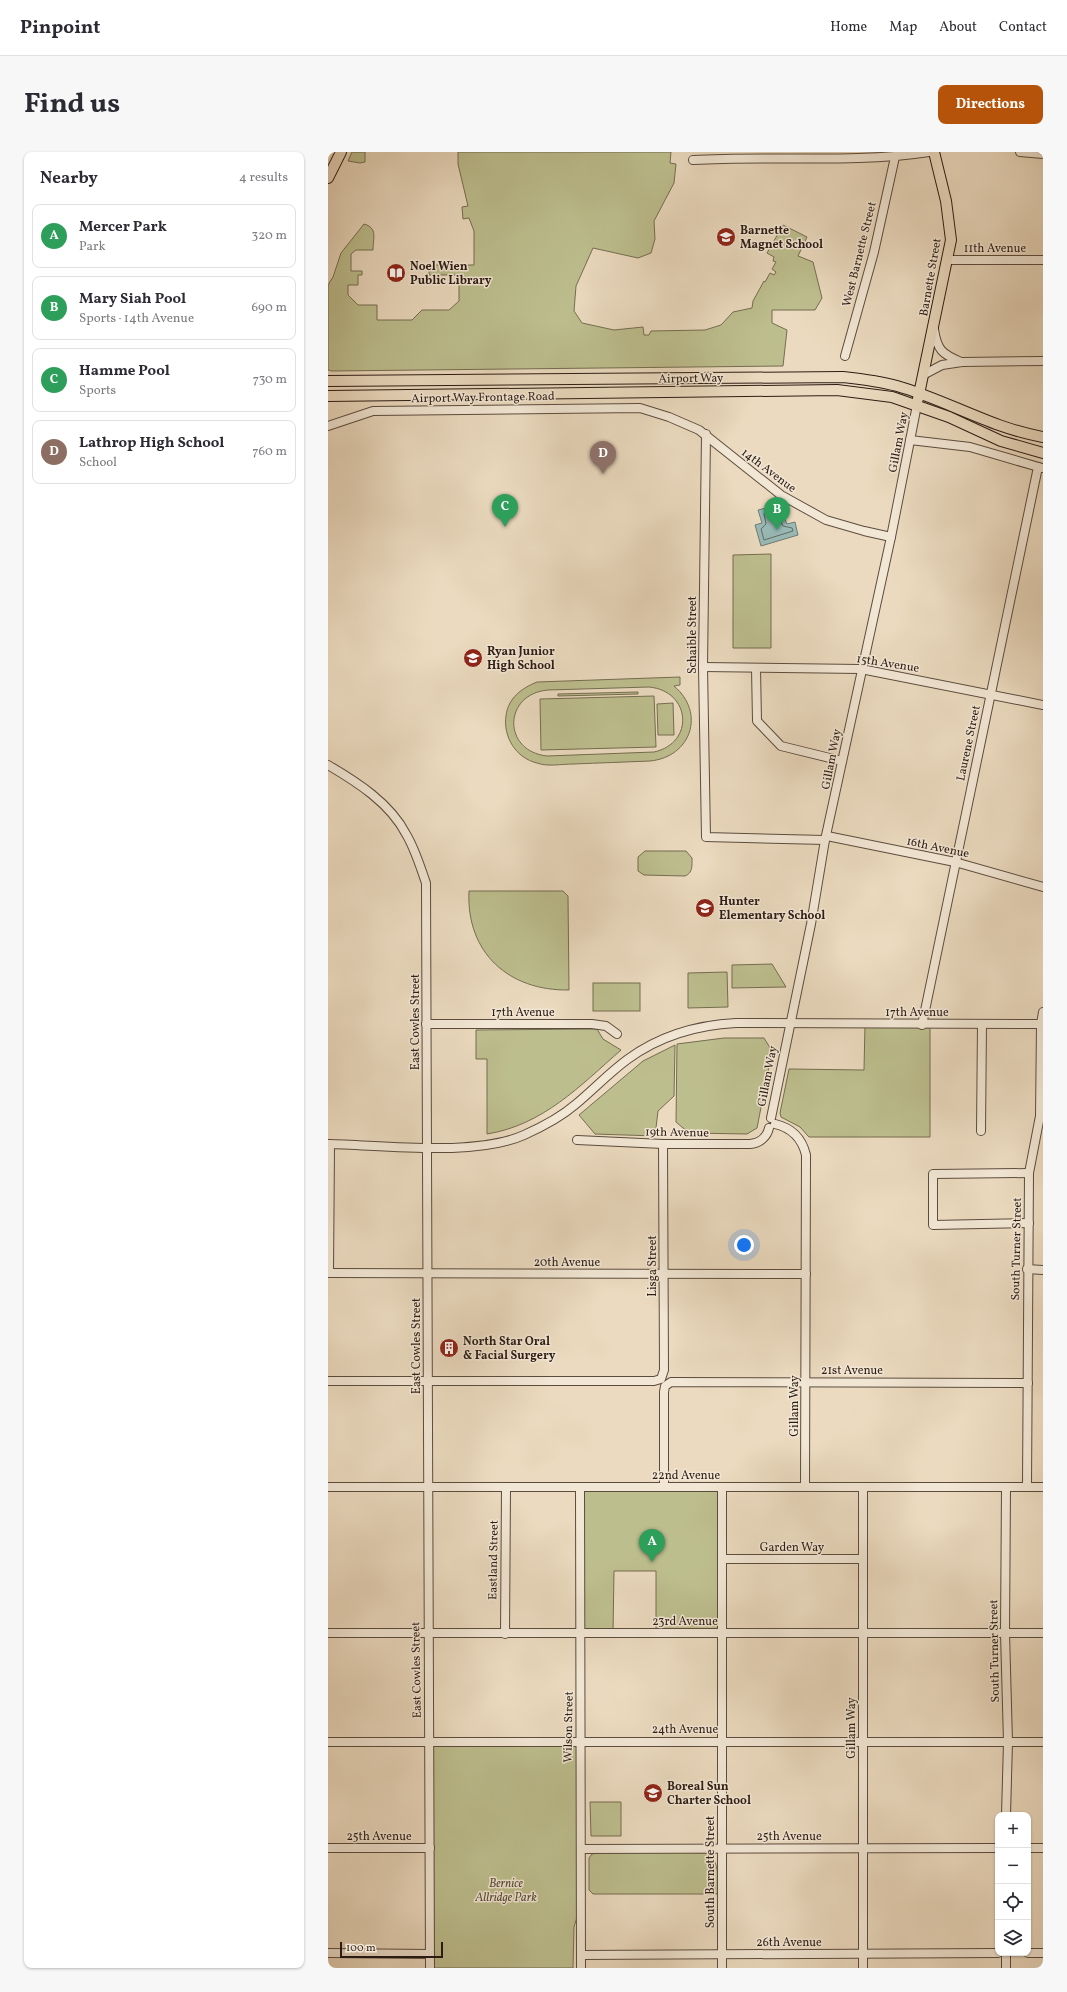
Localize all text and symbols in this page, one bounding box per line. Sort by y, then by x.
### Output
text: Pinpoint [20,15,100,41]
text: Home [830,18,867,37]
text: Map [889,18,917,37]
text: About [939,18,977,37]
text: Contact [999,18,1047,37]
text: Find us [24,85,120,124]
button: Directions [938,85,1043,124]
text: Nearby [40,167,98,190]
text: 4 results [239,169,288,187]
street label: West Barnette Street [839,200,881,308]
text: Mercer Park [79,217,167,238]
place label: Barnette Magnet School [740,223,823,253]
school or university icon: Barnette Magnet School [715,226,737,248]
text: A [49,227,59,245]
text: 320 m [252,227,287,245]
street label: Barnette Street [916,237,946,317]
text: Park [79,238,106,256]
street label: 11th Avenue [964,241,1026,257]
place label: Noel Wien Public Library [410,259,492,289]
library icon: Noel Wien Public Library [385,262,407,284]
text: Mary Siah Pool [79,289,186,310]
text: B [50,299,58,317]
text: 690 m [251,299,287,317]
text: Sports · 14th Avenue [79,310,194,328]
text: Hamme Pool [79,361,170,382]
street label: Airport Way [658,370,724,388]
text: C [50,371,58,389]
text: 730 m [253,371,287,389]
text: Sports [79,382,116,400]
street label: Airport Way Frontage Road [411,389,555,407]
street label: Gillam Way [885,410,913,474]
text: Lathrop High School [79,433,224,454]
pin: D [590,441,616,474]
text: D [49,443,59,461]
text: 760 m [252,443,287,461]
street label: 14th Avenue [738,445,799,497]
text: School [79,454,117,472]
pin: C [492,494,518,527]
pin: B [764,497,790,530]
street label: Schaible Street [685,596,701,674]
place label: Ryan Junior High School [487,644,555,674]
school or university icon: Ryan Junior High School [462,647,484,669]
street label: 15th Avenue [855,651,921,677]
street label: Laurene Street [953,704,985,782]
street label: Gillam Way [818,727,846,791]
street label: 16th Avenue [905,834,971,862]
place label: Hunter Elementary School [719,894,825,924]
school or university icon: Hunter Elementary School [694,897,716,919]
street label: East Cowles Street [408,974,424,1070]
street label: 17th Avenue [491,1005,555,1021]
street label: 17th Avenue [885,1005,949,1021]
street label: Gillam Way [754,1044,782,1108]
street label: 19th Avenue [645,1124,709,1142]
street label: South Turner Street [1008,1197,1026,1301]
street label: Lisga Street [645,1235,661,1297]
your location [734,1235,754,1255]
street label: 20th Avenue [534,1255,601,1271]
street label: East Cowles Street [409,1298,425,1394]
place label: North Star Oral & Facial Surgery [463,1334,556,1364]
building icon: North Star Oral & Facial Surgery [438,1337,460,1359]
street label: 21st Avenue [821,1363,883,1379]
street label: Gillam Way [787,1375,803,1437]
street label: 22nd Avenue [652,1468,721,1484]
street label: Eastland Street [485,1520,503,1600]
pin: A [639,1529,665,1562]
street label: Garden Way [760,1540,825,1556]
street label: South Turner Street [986,1599,1004,1703]
street label: 23rd Avenue [652,1614,718,1630]
street label: East Cowles Street [408,1622,426,1718]
street label: Wilson Street [560,1691,578,1763]
street label: Gillam Way [844,1697,860,1759]
street label: 24th Avenue [652,1722,718,1738]
place label: Boreal Sun Charter School [667,1779,751,1809]
school or university icon: Boreal Sun Charter School [642,1782,664,1804]
map controls [995,1812,1031,1956]
button: + [995,1812,1031,1848]
street label: South Barnette Street [703,1816,719,1928]
street label: 25th Avenue [346,1829,412,1845]
street label: 25th Avenue [756,1829,822,1845]
button: − [995,1848,1031,1884]
park label: Bernice Allridge Park [474,1876,537,1906]
button: locate [995,1884,1031,1920]
button: layers [995,1920,1031,1956]
street label: 26th Avenue [756,1935,822,1951]
scale bar [340,1940,443,1959]
text: 100 m [346,1941,376,1956]

